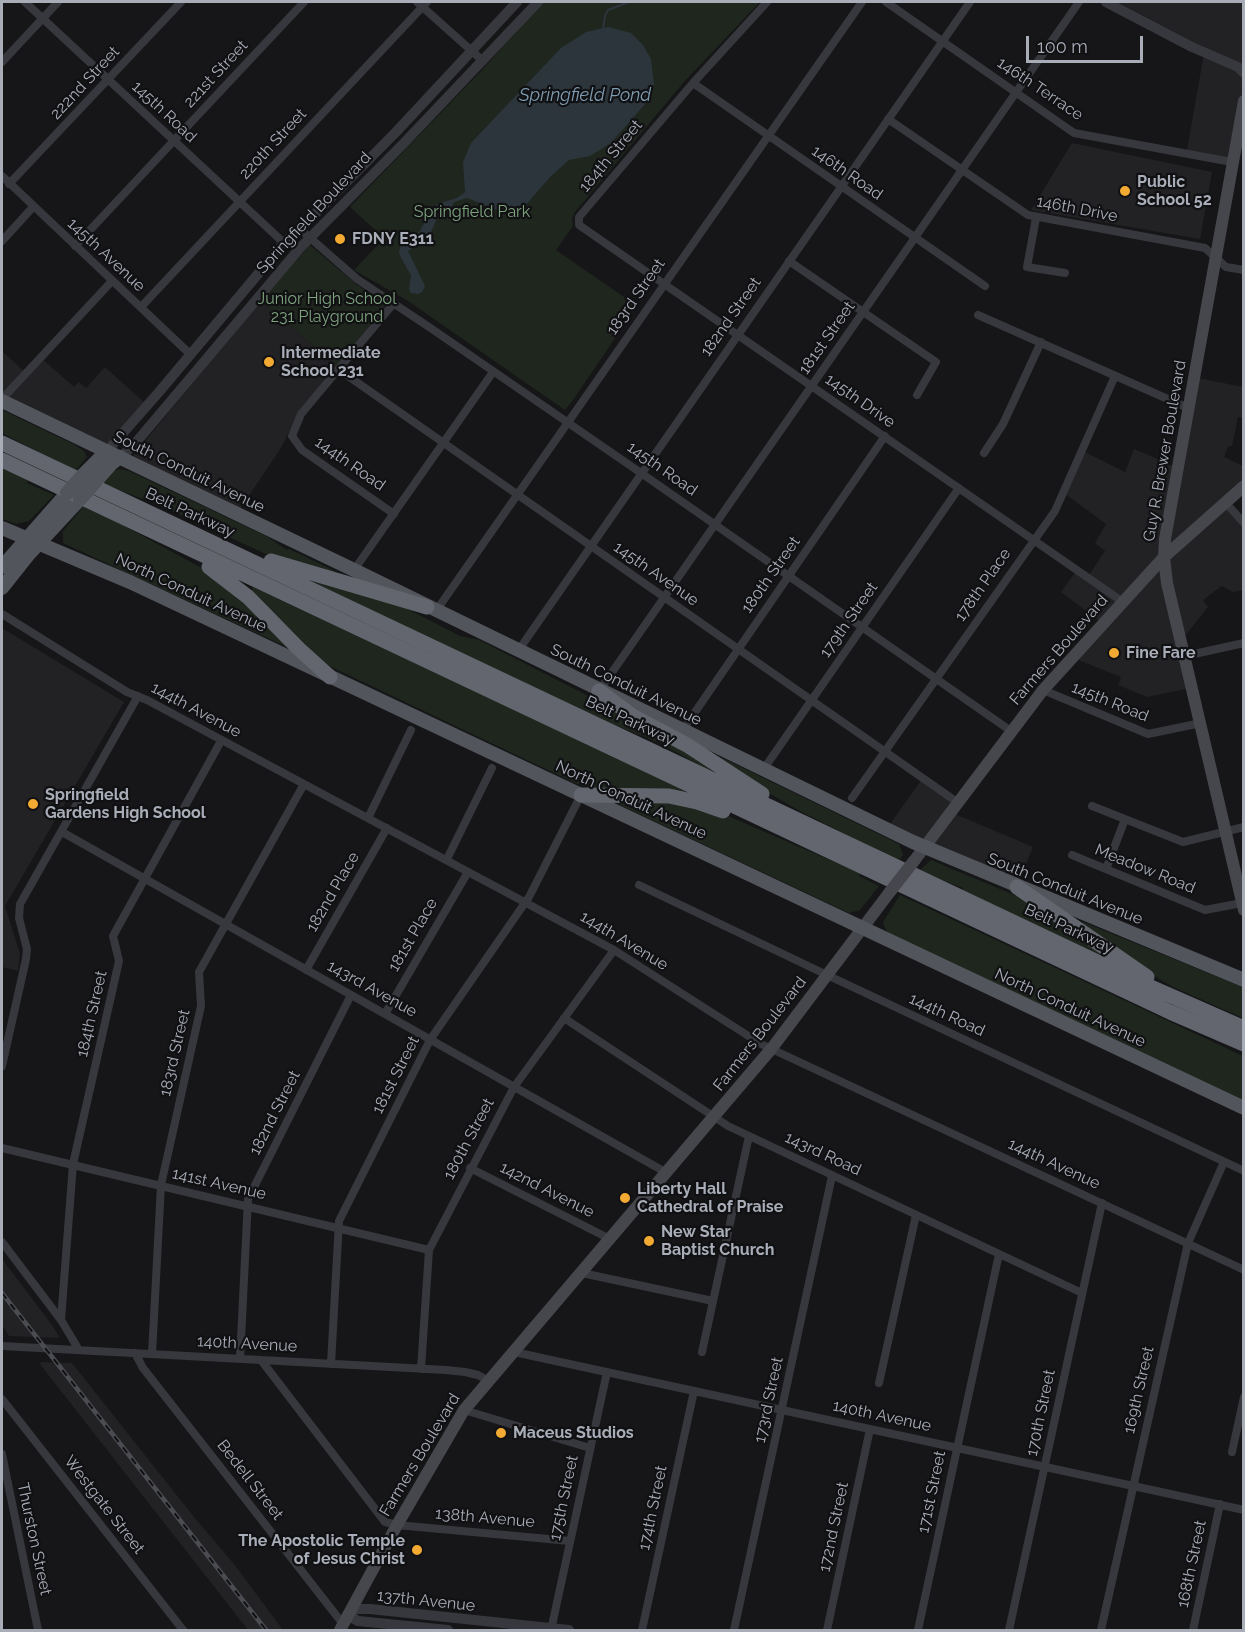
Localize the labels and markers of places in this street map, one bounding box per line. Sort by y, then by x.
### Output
place label: Public School 52 [1137,172,1212,210]
marker: Public School 52 [1118,184,1132,198]
place label: FDNY E311 [352,229,434,249]
marker: FDNY E311 [333,232,347,246]
place label: Intermediate School 231 [281,343,381,381]
marker: Intermediate School 231 [262,355,276,369]
place label: Fine Fare [1126,643,1196,663]
marker: Fine Fare [1107,646,1121,660]
place label: Springfield Gardens High School [45,785,206,823]
marker: Springfield Gardens High School [26,797,40,811]
place label: Liberty Hall Cathedral of Praise [637,1179,783,1217]
marker: Liberty Hall Cathedral of Praise [618,1191,632,1205]
place label: New Star Baptist Church [661,1222,774,1260]
marker: New Star Baptist Church [642,1234,656,1248]
place label: Maceus Studios [513,1423,634,1443]
marker: Maceus Studios [494,1426,508,1440]
place label: The Apostolic Temple of Jesus Christ [238,1531,405,1569]
marker: The Apostolic Temple of Jesus Christ [410,1543,424,1557]

